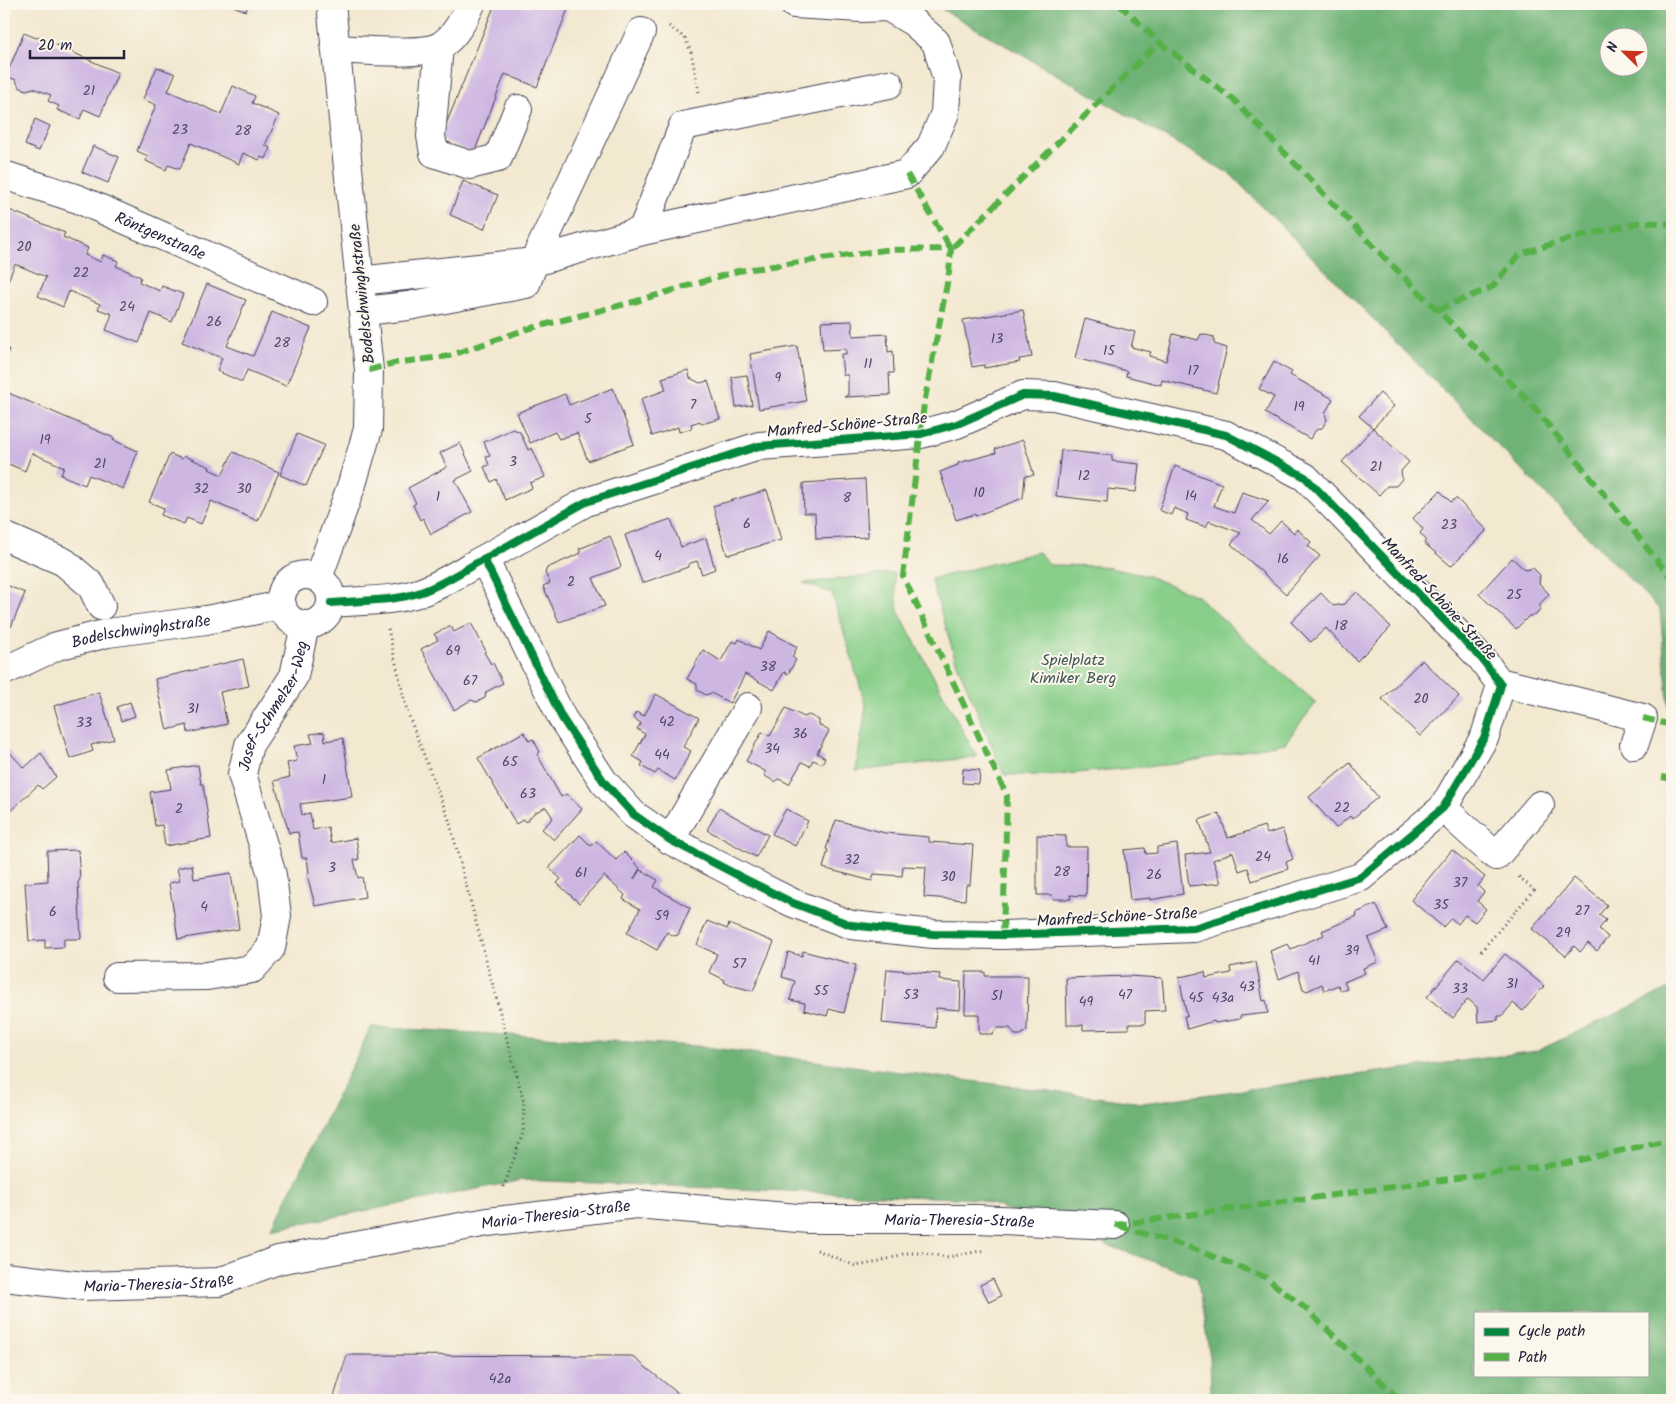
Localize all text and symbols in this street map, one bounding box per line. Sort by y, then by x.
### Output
scale bar [30,28,124,60]
north arrow [1598,28,1648,78]
text: 20 m [38,34,72,58]
text: N [1601,39,1625,56]
house number: 21 [83,80,95,102]
house number: 23 [172,119,188,141]
house number: 28 [235,120,252,142]
street label: Röntgenstraße [111,206,209,268]
street label: Bodelschwinghstraße [343,223,382,365]
house number: 20 [16,236,32,258]
house number: 22 [73,262,89,284]
house number: 24 [119,296,135,318]
house number: 26 [206,311,222,333]
house number: 13 [991,328,1003,350]
house number: 28 [274,332,291,354]
house number: 15 [1103,340,1116,362]
house number: 11 [864,353,872,375]
house number: 17 [1188,360,1199,382]
house number: 9 [775,367,782,389]
house number: 7 [690,394,697,416]
house number: 19 [1293,396,1305,418]
street label: Manfred-Schöne-Straße [766,406,928,445]
house number: 5 [584,408,593,430]
house number: 19 [39,429,51,451]
house number: 3 [509,451,517,473]
house number: 21 [94,453,106,475]
house number: 21 [1370,456,1382,478]
house number: 12 [1078,465,1090,487]
house number: 32 [193,478,209,500]
house number: 30 [237,478,252,500]
house number: 10 [973,482,985,504]
house number: 14 [1185,485,1197,507]
house number: 1 [436,486,440,508]
house number: 8 [843,487,852,509]
house number: 6 [743,513,751,535]
house number: 23 [1441,514,1457,536]
street label: Manfred-Schöne-Straße [1375,532,1503,666]
house number: 4 [654,545,662,567]
house number: 16 [1277,548,1289,570]
house number: 2 [567,571,575,593]
house number: 25 [1506,584,1523,606]
street label: Bodelschwinghstraße [69,608,213,656]
house number: 18 [1335,615,1348,637]
street label: Josef-Schmelzer-Weg [232,639,315,774]
house number: 69 [446,640,460,662]
park label: Spielplatz Kimiker Berg [1030,648,1116,691]
house number: 38 [760,656,777,678]
house number: 67 [463,670,478,692]
house number: 20 [1413,688,1429,710]
house number: 31 [187,698,199,720]
house number: 42 [659,711,675,733]
house number: 33 [76,712,92,734]
house number: 36 [792,723,808,745]
house number: 34 [764,738,780,760]
house number: 44 [654,744,670,766]
house number: 65 [502,751,519,773]
house number: 1 [322,769,326,791]
house number: 63 [520,783,536,805]
house number: 22 [1334,797,1350,819]
house number: 2 [175,798,183,820]
house number: 24 [1255,846,1271,868]
house number: 32 [844,849,860,871]
house number: 3 [328,857,336,879]
house number: 28 [1054,861,1071,883]
house number: 61 [575,862,587,884]
house number: 26 [1146,864,1162,886]
house number: 30 [941,866,956,888]
house number: 37 [1453,872,1468,894]
house number: 35 [1433,894,1450,916]
house number: 4 [200,896,208,918]
house number: 27 [1575,900,1590,922]
house number: 6 [49,901,57,923]
street label: Manfred-Schöne-Straße [1036,901,1198,934]
house number: 59 [655,905,669,927]
house number: 29 [1556,922,1571,944]
house number: 39 [1345,940,1360,962]
house number: 41 [1308,950,1320,972]
house number: 57 [732,953,747,975]
house number: 31 [1506,973,1518,995]
house number: 43 [1239,976,1255,998]
house number: 33 [1452,978,1468,1000]
house number: 55 [813,980,830,1002]
house number: 53 [903,984,919,1006]
house number: 47 [1118,984,1133,1006]
house number: 51 [991,985,1003,1007]
house number: 45 [1188,987,1205,1009]
house number: 43a [1212,987,1234,1009]
house number: 49 [1079,991,1093,1013]
street label: Maria-Theresia-Straße [479,1194,632,1237]
street label: Maria-Theresia-Straße [884,1208,1035,1235]
street label: Maria-Theresia-Straße [83,1267,238,1300]
legend [1474,1312,1648,1376]
text: Cycle path [1518,1320,1585,1344]
text: Path [1518,1346,1547,1370]
house number: 42a [489,1368,511,1390]

